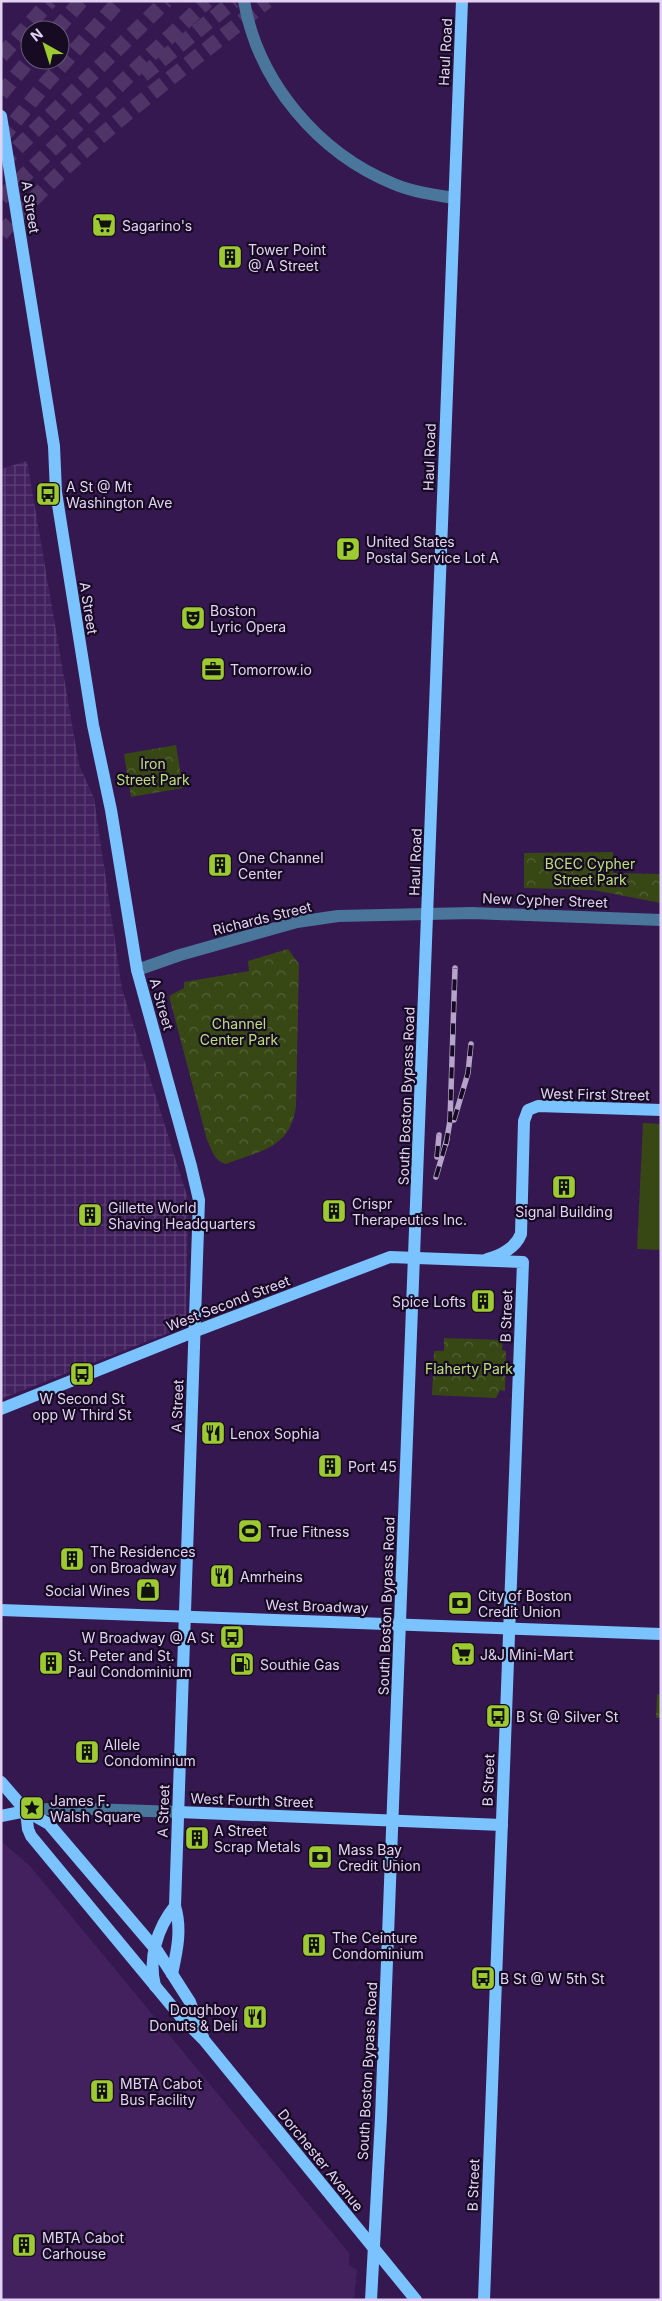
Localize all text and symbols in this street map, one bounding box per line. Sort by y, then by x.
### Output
street label: Haul Road [435,18,455,86]
north arrow [20,20,70,70]
text: N [27,25,46,44]
street label: A Street [18,179,44,235]
supermarket icon: Sagarino's [91,212,117,238]
place label: Sagarino's [122,217,192,234]
place label: Tower Point @ A Street [248,241,327,274]
building icon: Tower Point @ A Street [217,244,243,270]
street label: Haul Road [419,423,439,491]
place label: A St @ Mt Washington Ave [66,478,172,511]
bus stop icon: A St @ Mt Washington Ave [35,481,61,507]
place label: United States Postal Service Lot A [366,533,499,566]
parking icon: United States Postal Service Lot A [335,536,361,562]
street label: A Street [76,580,102,636]
place label: Boston Lyric Opera [210,602,286,635]
theatre icon: Boston Lyric Opera [180,605,206,631]
office icon: Tomorrow.io [200,656,226,682]
place label: Tomorrow.io [230,661,312,678]
park label: Iron Street Park [116,755,190,788]
street label: Haul Road [405,828,425,896]
place label: One Channel Center [238,849,324,882]
building icon: One Channel Center [207,852,233,878]
park label: BCEC Cypher Street Park [545,855,635,888]
street label: New Cypher Street [482,889,609,911]
street label: Richards Street [211,897,313,938]
street label: A Street [147,976,178,1032]
street label: South Boston Bypass Road [394,1006,418,1186]
park label: Channel Center Park [200,1015,279,1048]
street label: West First Street [540,1085,650,1103]
building icon: Signal Building [551,1174,577,1200]
place label: Crispr Therapeutics Inc. [352,1195,467,1228]
building icon: Crispr Therapeutics Inc. [321,1198,347,1224]
place label: Gillette World Shaving Headquarters [108,1199,256,1232]
building icon: Gillette World Shaving Headquarters [77,1202,103,1228]
place label: Signal Building [515,1203,613,1220]
street label: West Second Street [164,1271,293,1334]
building icon: Spice Lofts [470,1288,496,1314]
street label: B Street [497,1289,515,1343]
place label: Spice Lofts [392,1293,466,1310]
park label: Flaherty Park [425,1360,513,1377]
bus stop icon: W Second St opp W Third St [69,1361,95,1387]
street label: A Street [168,1379,186,1433]
place label: W Second St opp W Third St [32,1390,132,1423]
restaurant icon: Lenox Sophia [200,1420,226,1446]
place label: Lenox Sophia [230,1425,320,1442]
building icon: Port 45 [317,1453,343,1479]
place label: Port 45 [348,1458,397,1475]
street label: South Boston Bypass Road [374,1516,398,1696]
sports icon: True Fitness [237,1518,263,1544]
place label: True Fitness [268,1523,349,1540]
place label: The Residences on Broadway [90,1543,196,1576]
building icon: The Residences on Broadway [59,1546,85,1572]
restaurant icon: Amrheins [209,1563,235,1589]
place label: Amrheins [240,1568,303,1585]
shop icon: Social Wines [135,1577,161,1603]
place label: Social Wines [45,1582,130,1599]
place label: City of Boston Credit Union [478,1587,572,1620]
bank icon: City of Boston Credit Union [447,1590,473,1616]
street label: West Broadway [265,1596,369,1616]
bus stop icon: W Broadway @ A St [219,1624,245,1650]
place label: W Broadway @ A St [82,1629,214,1646]
supermarket icon: J&J Mini-Mart [450,1641,476,1667]
place label: J&J Mini-Mart [480,1646,574,1663]
place label: St. Peter and St. Paul Condominium [68,1647,192,1680]
building icon: St. Peter and St. Paul Condominium [38,1650,64,1676]
fuel station icon: Southie Gas [229,1651,255,1677]
place label: Southie Gas [260,1656,340,1673]
bus stop icon: B St @ Silver St [485,1703,511,1729]
place label: B St @ Silver St [516,1708,619,1725]
place label: Allele Condominium [104,1736,196,1769]
building icon: Allele Condominium [74,1739,100,1765]
street label: B Street [479,1753,497,1807]
street label: A Street [154,1784,172,1838]
street label: West Fourth Street [190,1789,314,1811]
place label: James F. Walsh Square [50,1792,141,1825]
place icon: James F. Walsh Square [19,1795,45,1821]
place label: A Street Scrap Metals [214,1822,301,1855]
building icon: A Street Scrap Metals [184,1825,210,1851]
place label: Mass Bay Credit Union [338,1841,421,1874]
bank icon: Mass Bay Credit Union [307,1844,333,1870]
place label: The Ceinture Condominium [332,1929,424,1962]
building icon: The Ceinture Condominium [301,1932,327,1958]
bus stop icon: B St @ W 5th St [470,1965,496,1991]
place label: B St @ W 5th St [500,1970,605,1987]
street label: South Boston Bypass Road [354,1981,380,2161]
place label: Doughboy Donuts & Deli [149,2001,238,2034]
restaurant icon: Doughboy Donuts & Deli [242,2004,268,2030]
place label: MBTA Cabot Bus Facility [120,2075,203,2108]
building icon: MBTA Cabot Bus Facility [89,2078,115,2104]
street label: Dorchester Avenue [275,2106,367,2214]
street label: B Street [464,2158,482,2212]
place label: MBTA Cabot Carhouse [42,2229,125,2262]
building icon: MBTA Cabot Carhouse [11,2232,37,2258]

